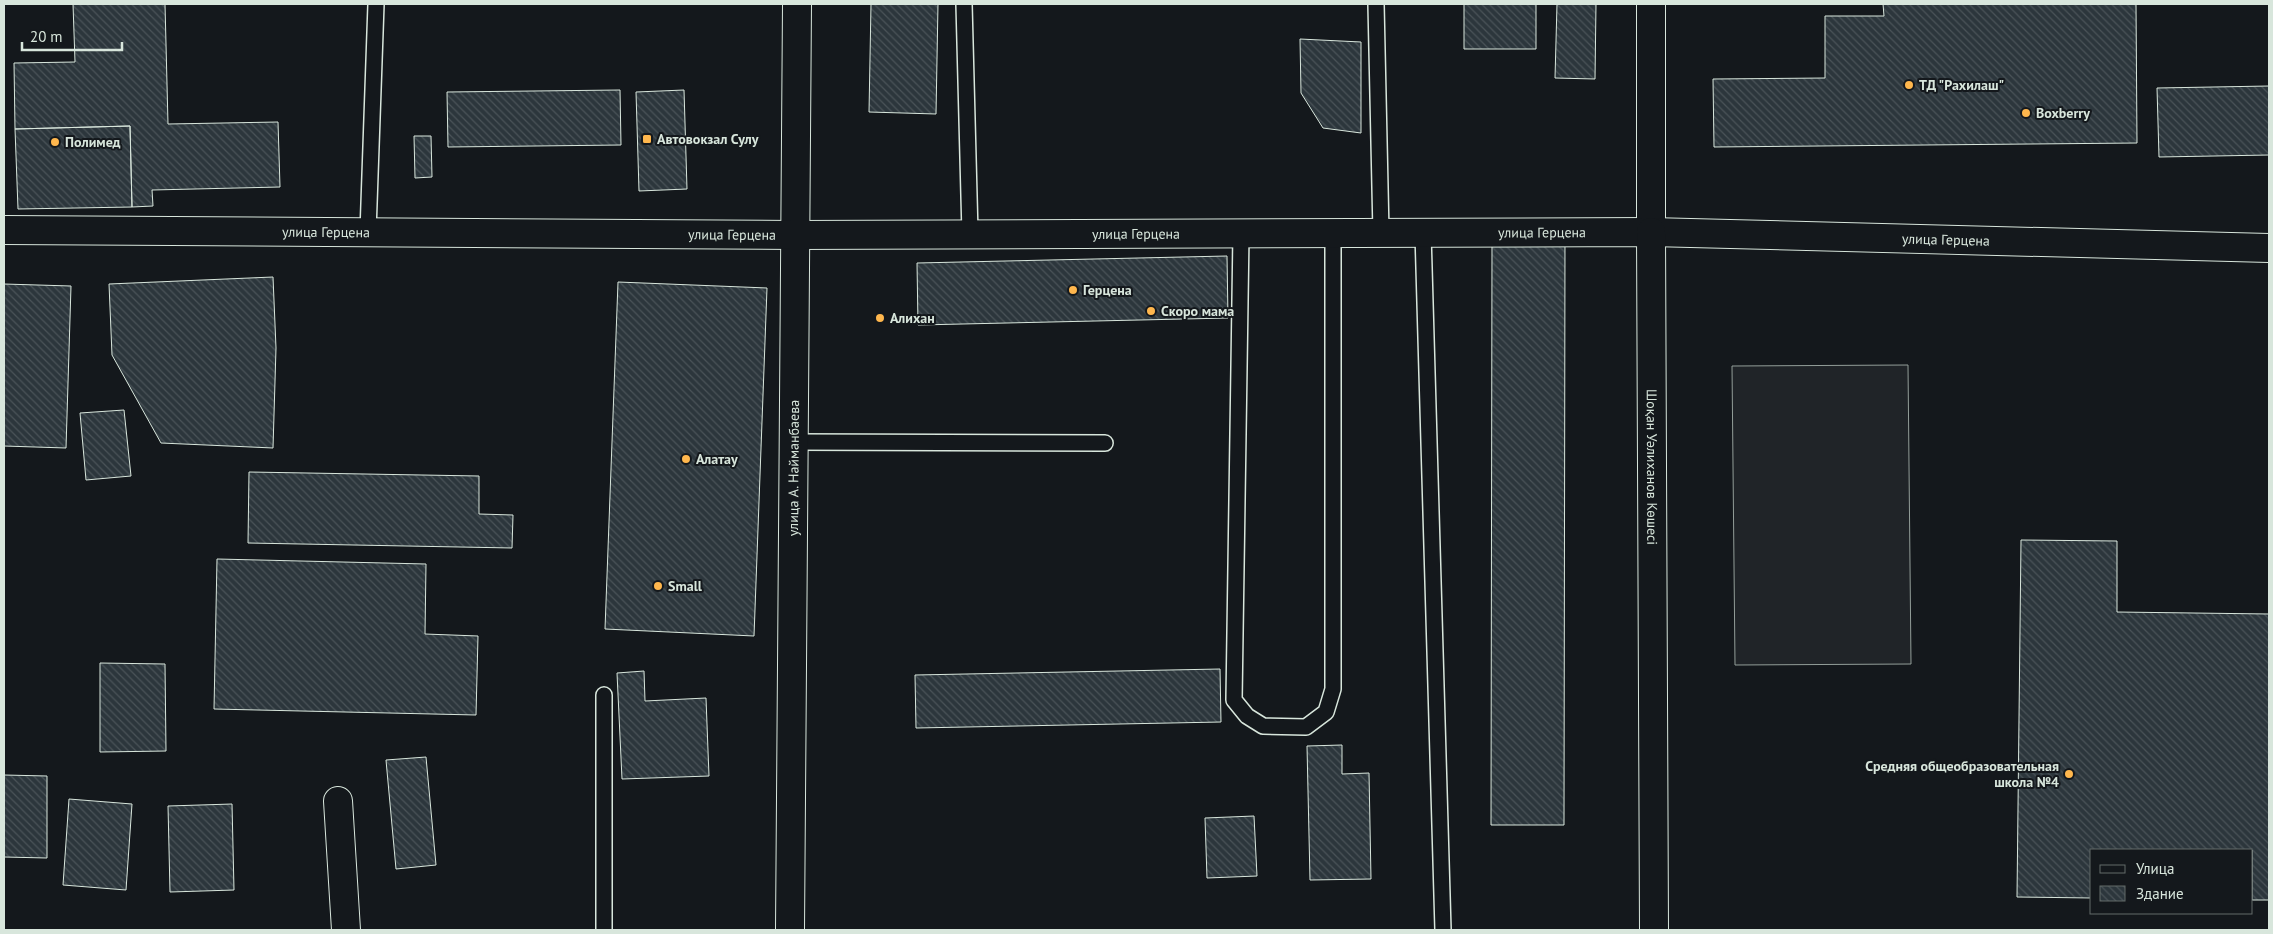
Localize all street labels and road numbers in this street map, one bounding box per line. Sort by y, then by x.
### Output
street label: улица Герцена [282,223,370,241]
street label: улица Герцена [1498,223,1586,242]
street label: улица Герцена [688,225,776,244]
street label: улица Герцена [1092,225,1180,243]
street label: улица Герцена [1902,229,1990,250]
street label: Шоқан Уәлиханов Көшесі [1643,389,1661,545]
street label: улица А. Найманбаева [784,400,803,536]

